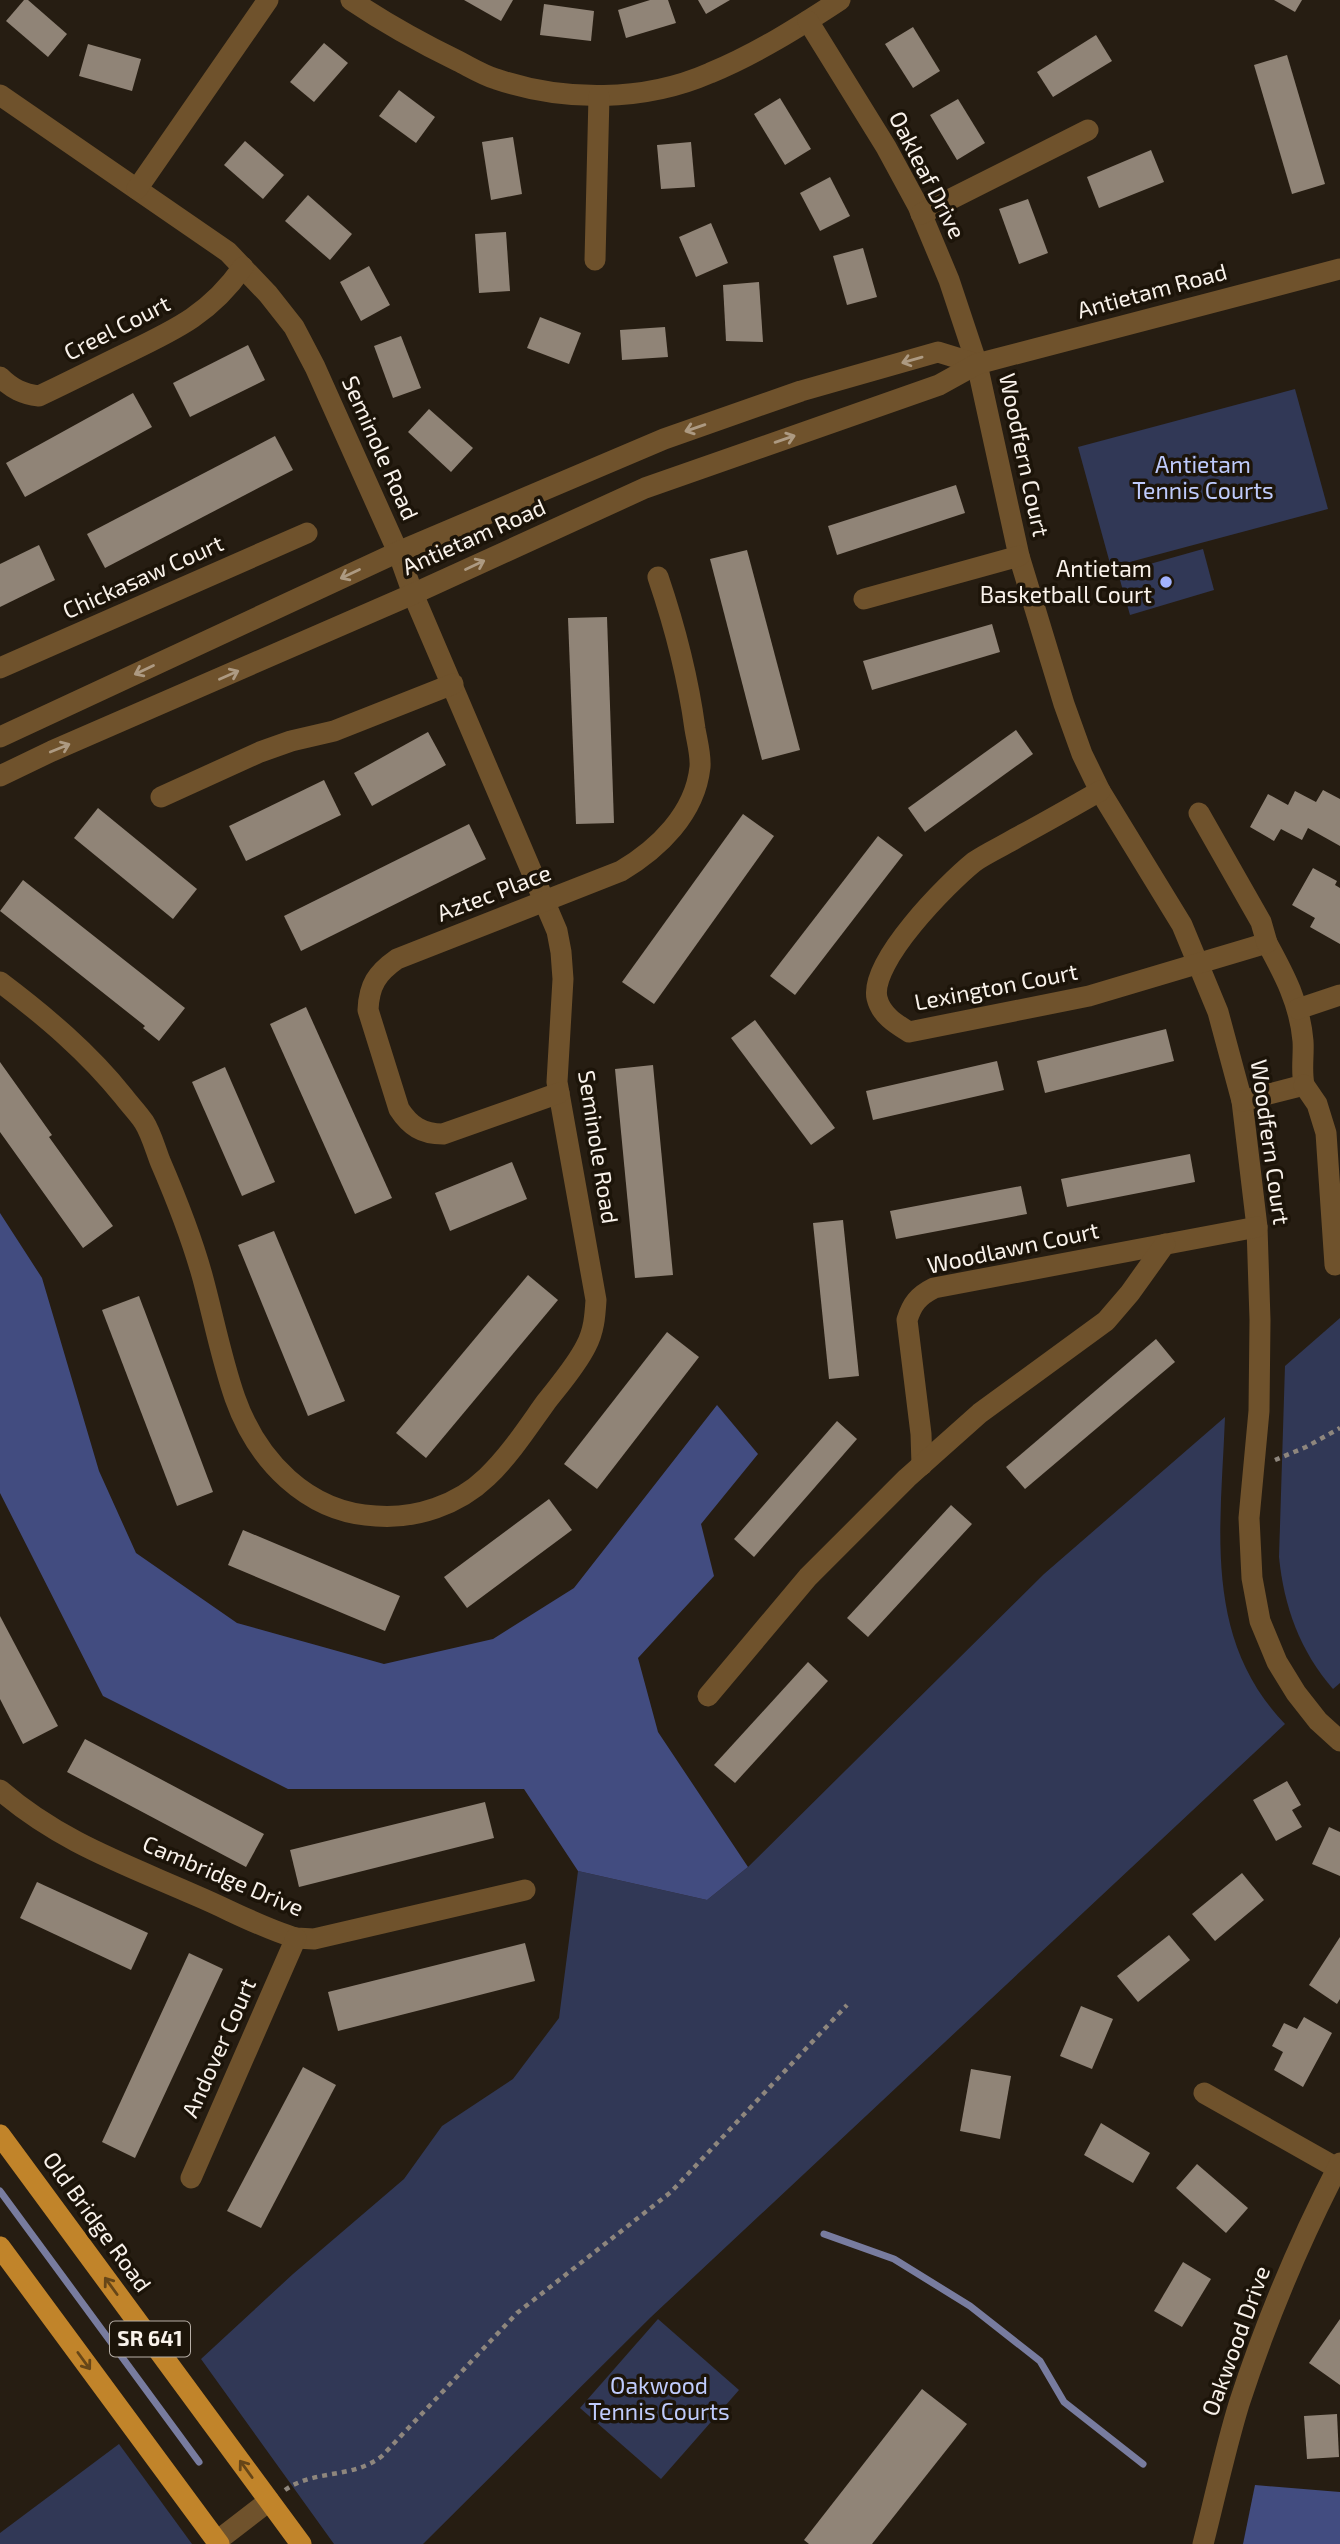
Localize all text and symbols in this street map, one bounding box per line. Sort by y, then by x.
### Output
street label: Oakleaf Drive [884,106,972,243]
street label: Antietam Road [1074,257,1230,324]
street label: Creel Court [59,288,175,366]
one-way arrow [901,354,923,367]
street label: Woodfern Court [994,370,1056,539]
street label: Seminole Road [337,371,425,524]
one-way arrow [684,423,706,435]
one-way arrow [774,432,796,444]
park label: Antietam Tennis Courts [1132,450,1274,504]
street label: Antietam Road [397,492,550,580]
street label: Chickasaw Court [58,528,228,624]
place label: Antietam Basketball Court [980,554,1152,608]
one-way arrow [464,558,486,571]
one-way arrow [340,568,361,581]
marker: Antietam Basketball Court [1158,574,1174,590]
one-way arrow [134,664,155,677]
one-way arrow [218,668,239,681]
one-way arrow [49,740,70,753]
street label: Aztec Place [433,857,555,927]
street label: Lexington Court [912,956,1080,1016]
street label: Woodfern Court [1246,1057,1296,1227]
street label: Seminole Road [573,1068,625,1225]
street label: Woodlawn Court [924,1215,1101,1279]
street label: Cambridge Drive [139,1829,308,1922]
street label: Andover Court [175,1973,261,2121]
street label: Old Bridge Road [38,2146,158,2297]
street label: Oakwood Drive [1195,2262,1275,2420]
one-way arrow [104,2277,118,2296]
road number: SR 641 [110,2322,190,2356]
one-way arrow [77,2351,91,2370]
park label: Oakwood Tennis Courts [588,2371,730,2425]
one-way arrow [238,2460,253,2479]

